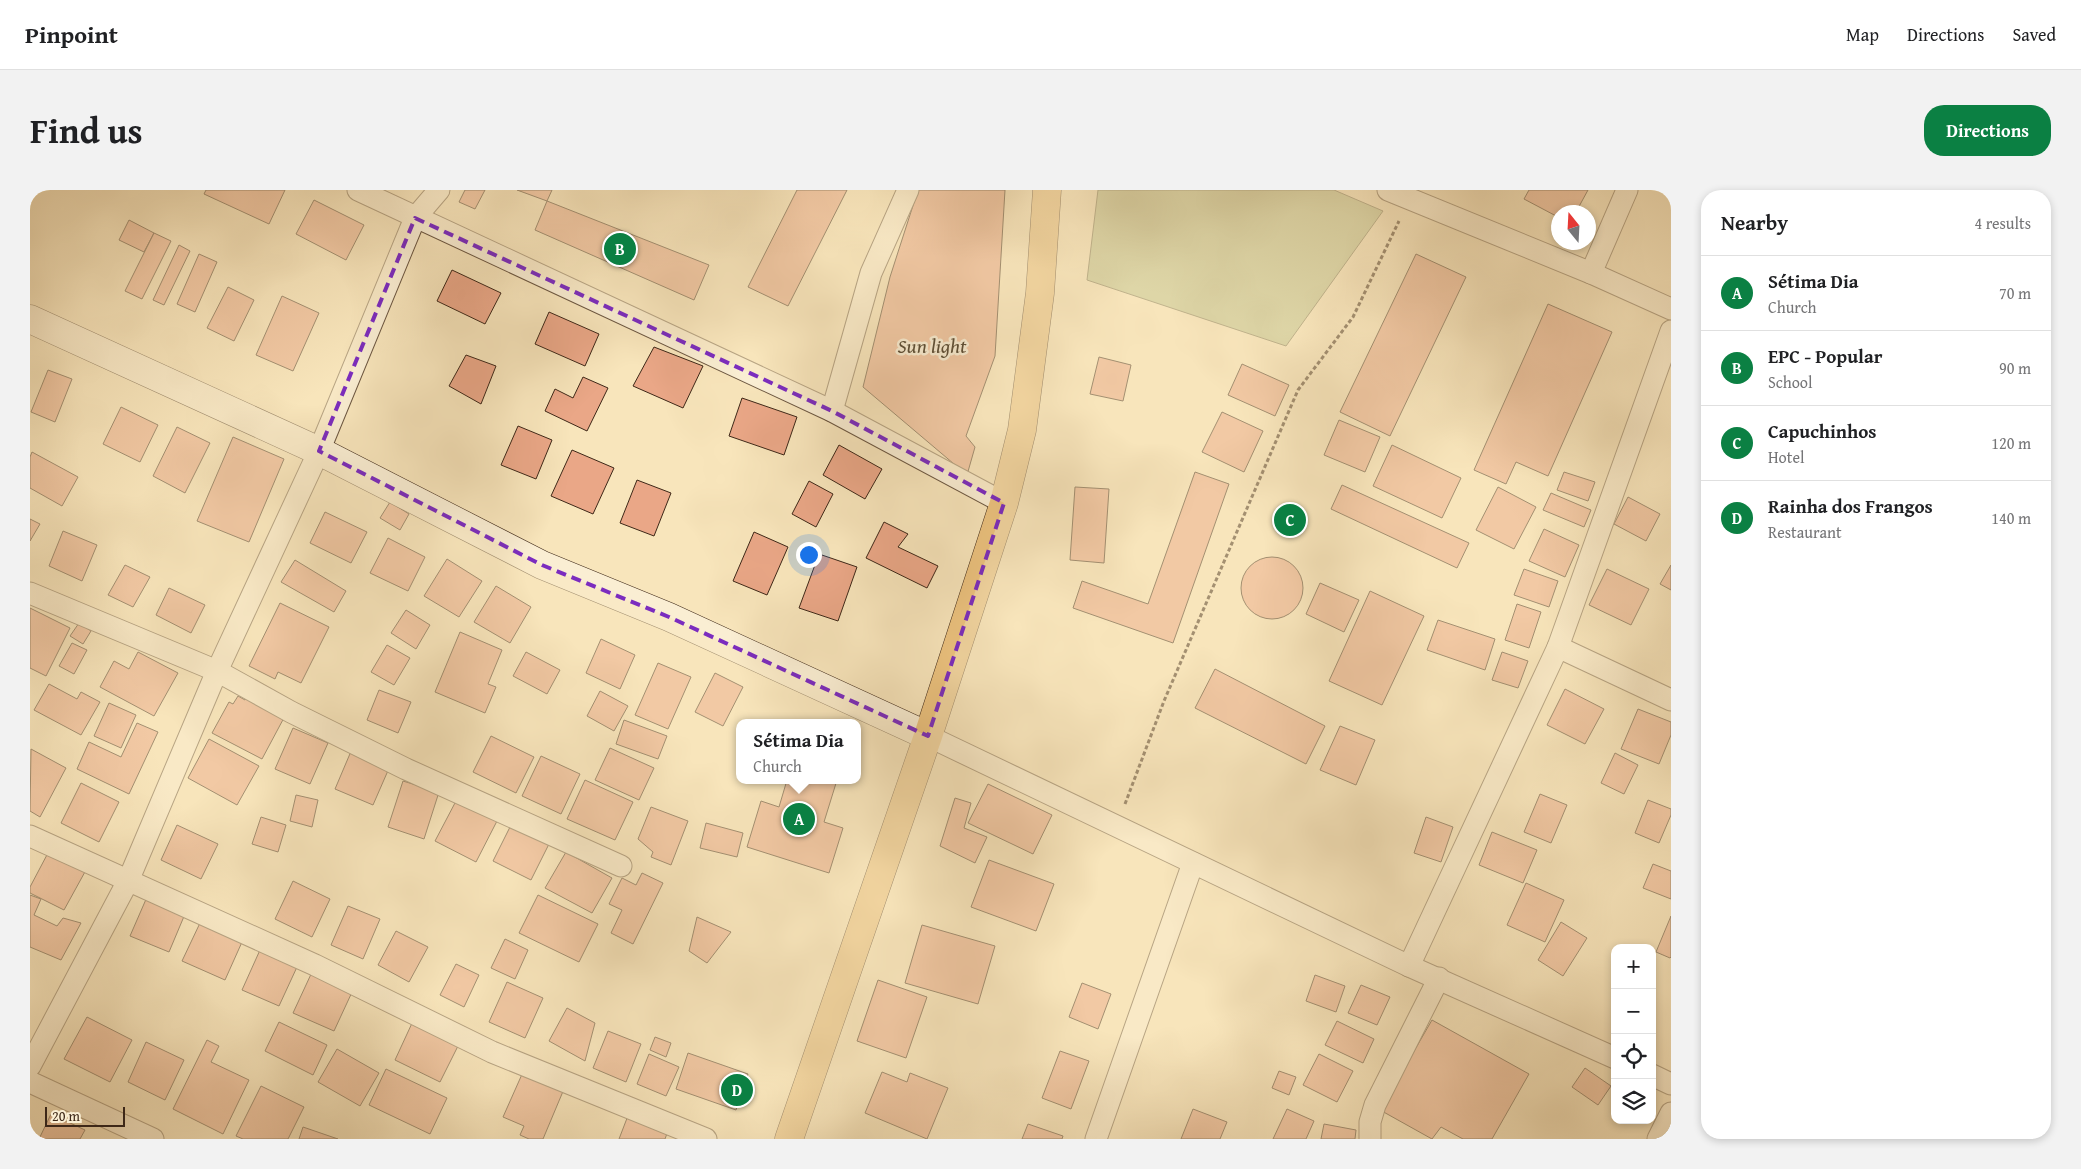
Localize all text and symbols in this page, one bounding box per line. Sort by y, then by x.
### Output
text: Pinpoint [25,17,118,52]
text: Map [1846,21,1879,48]
text: Directions [1907,21,1984,48]
text: Saved [2012,21,2056,48]
text: Find us [30,105,143,156]
button: Directions [1924,105,2051,156]
north arrow [1551,205,1596,250]
text: Nearby [1721,207,1788,238]
text: 4 results [1974,211,2031,235]
pin: B [604,230,636,268]
text: Sétima Dia [1768,267,1859,295]
text: A [1732,281,1742,305]
text: 70 m [1999,281,2031,305]
text: Church [1768,295,1817,319]
park label: Sun light [898,331,967,360]
text: EPC - Popular [1768,342,1882,370]
text: B [1732,356,1742,380]
text: 90 m [1999,356,2031,380]
text: School [1768,370,1812,394]
text: Capuchinhos [1768,417,1877,445]
text: C [1732,431,1742,455]
text: 120 m [1991,431,2031,455]
text: Hotel [1768,445,1804,469]
text: Rainha dos Frangos [1768,492,1933,520]
pin: C [1274,501,1306,539]
text: D [1732,506,1742,530]
text: 140 m [1991,506,2031,530]
text: Restaurant [1768,520,1842,544]
your location [796,542,822,568]
popup [736,719,861,784]
text: Sétima Dia [753,726,844,754]
text: Church [753,754,802,778]
pin: A [783,800,815,838]
map controls [1611,944,1656,1124]
button: + [1611,944,1656,989]
button: − [1611,989,1656,1034]
button: locate [1611,1034,1656,1079]
pin: D [721,1071,753,1109]
button: layers [1611,1079,1656,1124]
scale bar [45,1104,125,1127]
text: 20 m [52,1106,80,1126]

